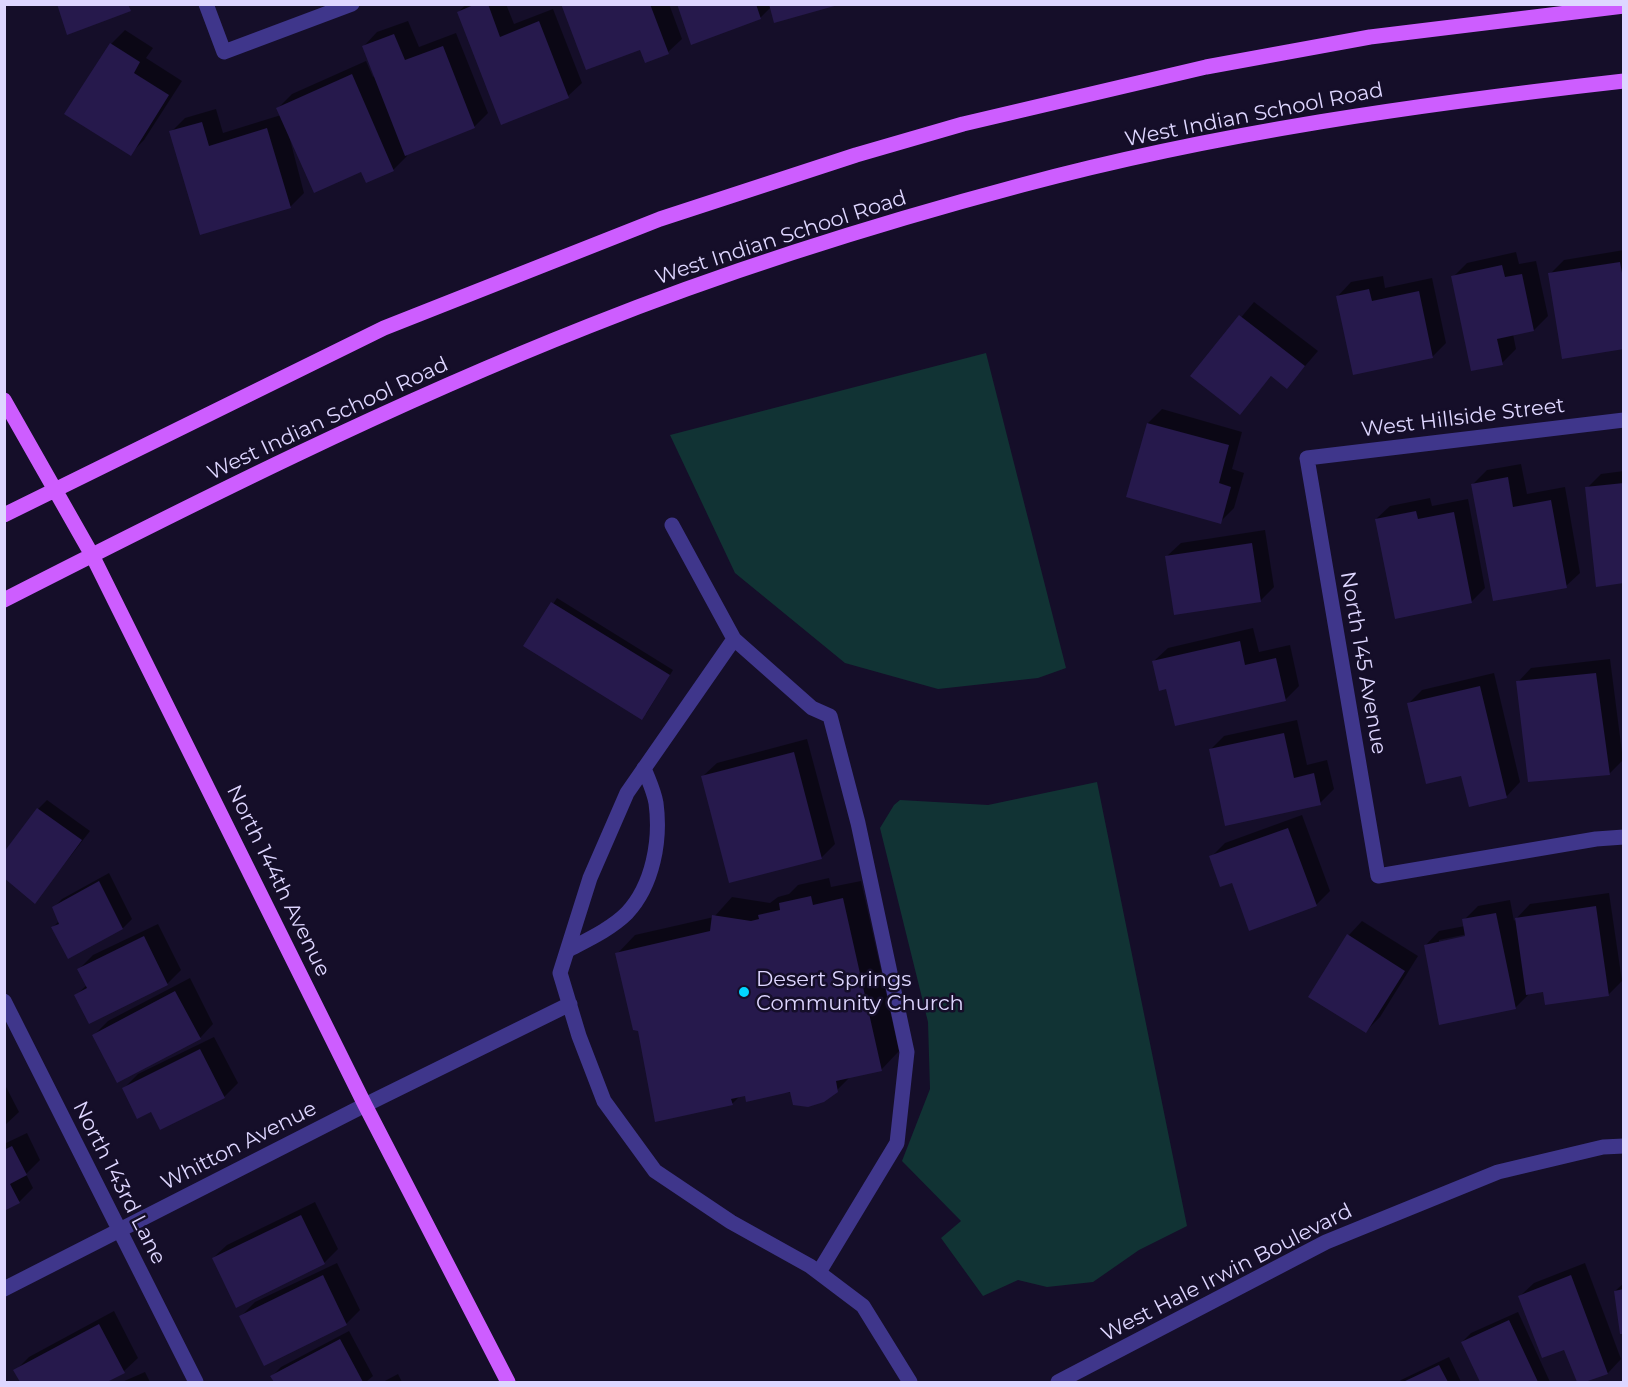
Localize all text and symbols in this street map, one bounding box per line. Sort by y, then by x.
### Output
street label: West Indian School Road [1123,78,1385,152]
street label: West Indian School Road [652,185,910,291]
street label: West Indian School Road [204,352,452,486]
street label: West Hillside Street [1360,393,1566,443]
street label: North 145 Avenue [1335,570,1391,756]
street label: North 144th Avenue [221,781,335,981]
place label: Desert Springs Community Church [756,967,964,1017]
marker: Desert Springs Community Church [737,985,751,999]
street label: Whitton Avenue [157,1096,321,1196]
street label: North 143rd Lane [67,1097,171,1269]
street label: West Hale Irwin Boulevard [1097,1199,1357,1347]

